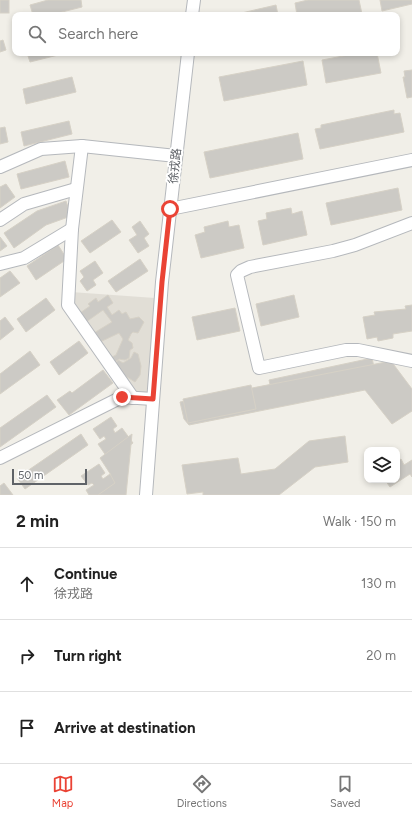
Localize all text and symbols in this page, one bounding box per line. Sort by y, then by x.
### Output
search box [12,12,400,56]
icon: search [26,23,48,45]
text: Search here [58,25,138,43]
street label: 徐戎路 [166,147,184,185]
route start [161,200,179,218]
route end [113,388,131,406]
map controls [364,447,400,483]
button: layers [364,447,400,483]
scale bar [12,467,87,486]
text: 50 m [18,469,43,482]
text: 2 min [16,511,59,531]
text: Walk · 150 m [323,514,396,529]
text: Continue [54,565,117,583]
icon: ahead [16,573,38,595]
text: 130 m [361,576,396,591]
text: 徐戎路 [54,586,93,601]
icon: right [16,645,38,667]
text: Turn right [54,647,122,665]
text: 20 m [366,648,396,663]
icon: arrive [16,717,38,739]
text: Arrive at destination [54,719,195,737]
tab: Map [52,773,74,810]
tab: Directions [177,773,227,810]
tab: Saved [330,773,360,810]

